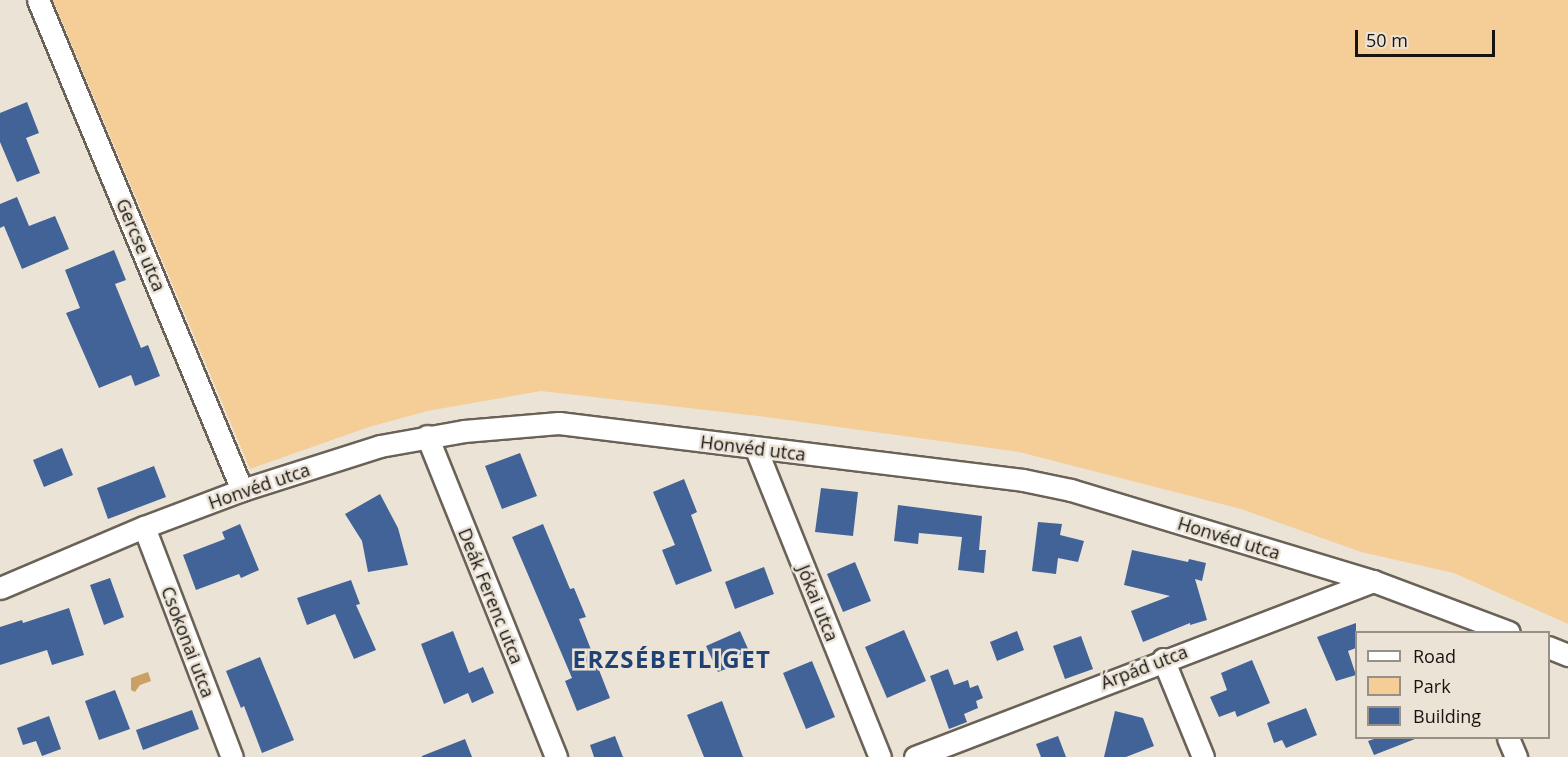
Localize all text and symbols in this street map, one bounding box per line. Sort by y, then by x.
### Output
scale bar [1358,18,1498,56]
text: 50 m [1366,28,1408,52]
street label: Gercse utca [112,195,170,295]
street label: Honvéd utca [699,431,807,465]
street label: Honvéd utca [205,459,313,513]
street label: Honvéd utca [1175,512,1283,564]
street label: Deák Ferenc utca [454,525,528,667]
street label: Jókai utca [793,562,843,644]
street label: Csokonai utca [157,583,219,701]
legend [1355,631,1550,739]
street label: Árpád utca [1097,641,1191,693]
text: Road [1413,644,1456,668]
district label: ERZSÉBETLIGET [572,645,772,673]
text: Park [1413,674,1451,698]
text: Building [1413,704,1481,728]

